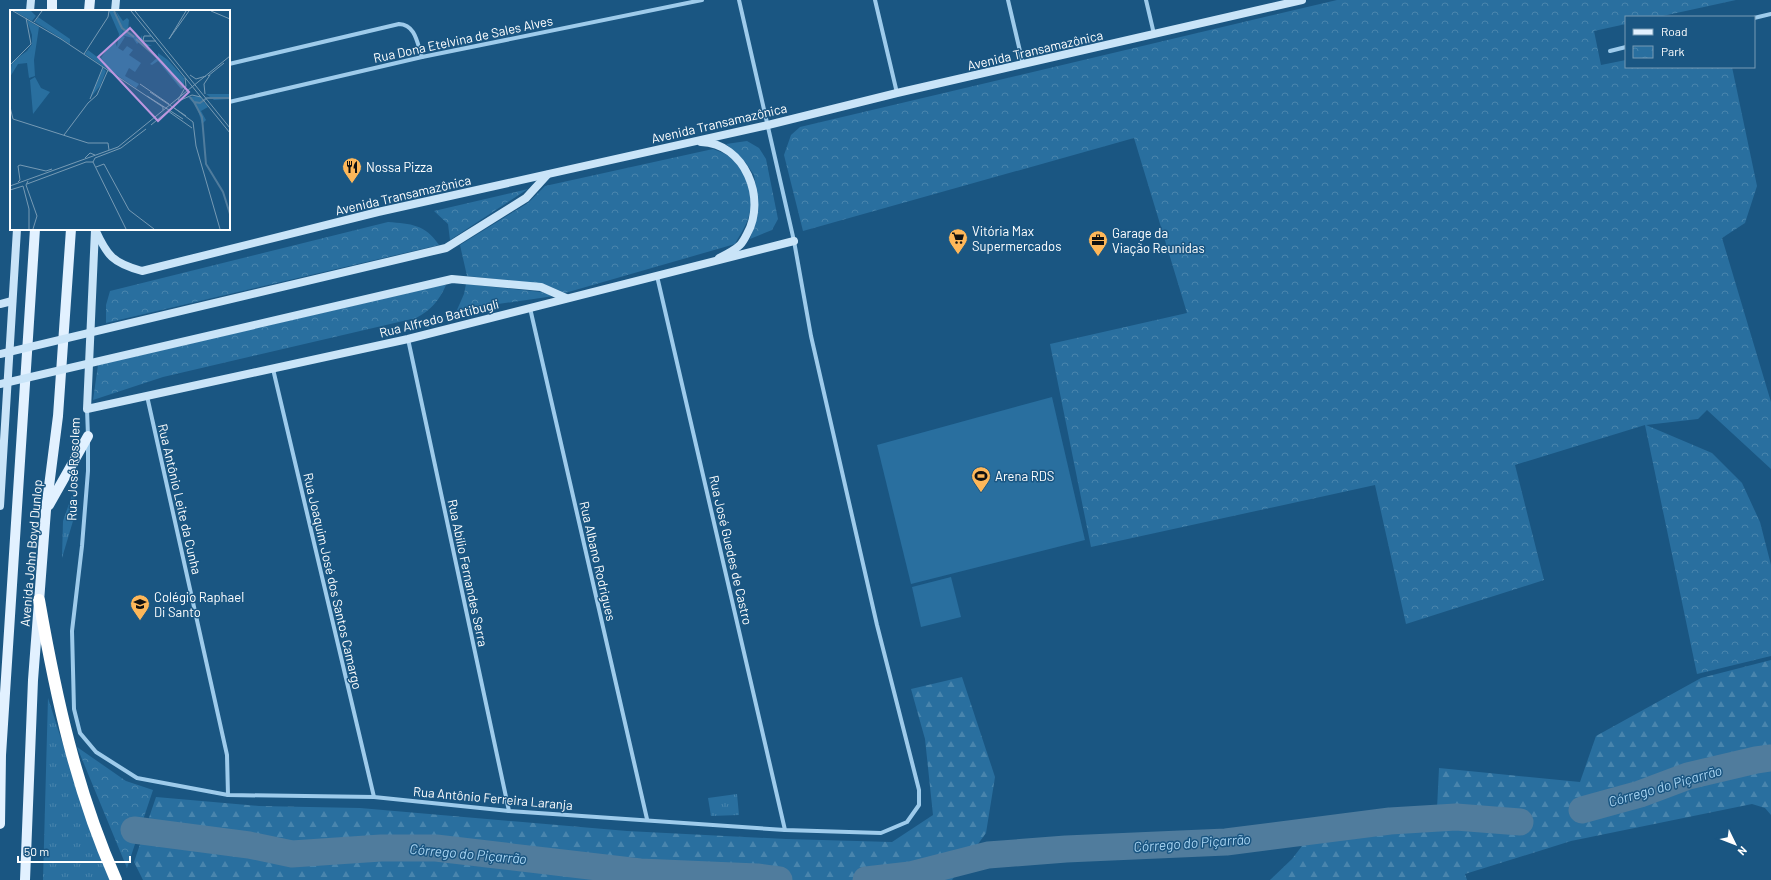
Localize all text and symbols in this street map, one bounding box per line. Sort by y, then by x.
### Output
inset map [10,10,230,230]
street label: Rua Dona Etelvina de Sales Alves [372,12,554,66]
legend [1625,16,1755,68]
text: Road [1661,24,1688,38]
street label: Avenida Transamazônica [966,27,1104,73]
text: Park [1661,44,1685,58]
street label: Avenida Transamazônica [650,100,788,146]
restaurant icon: Nossa Pizza [341,156,363,184]
place label: Nossa Pizza [366,159,433,175]
street label: Avenida Transamazônica [334,172,472,218]
place label: Vitória Max Supermercados [972,223,1061,254]
place label: Garage da Viação Reunidas [1112,225,1205,256]
supermarket icon: Vitória Max Supermercados [947,227,969,255]
office icon: Garage da Viação Reunidas [1087,229,1109,257]
street label: Rua Alfredo Battibugli [377,295,501,341]
street label: Rua José Rosolem [63,417,83,521]
street label: Rua Antônio Leite da Cunha [155,422,205,576]
sports icon: Arena RDS [970,465,992,493]
place label: Arena RDS [995,468,1054,484]
street label: Rua Joaquim José dos Santos Camargo [300,471,366,691]
street label: Rua José Guedes de Castro [706,474,756,626]
street label: Avenida John Boyd Dunlop [17,479,45,627]
street label: Rua Abílio Fernandes Serra [445,498,491,648]
street label: Rua Albano Rodrigues [576,499,620,623]
place label: Colégio Raphael Di Santo [154,589,244,620]
school or university icon: Colégio Raphael Di Santo [129,593,151,621]
water label: Córrego do Piçarrão [1606,761,1724,810]
street label: Rua Antônio Ferreira Laranja [413,783,573,813]
north arrow [1715,824,1755,864]
water label: Córrego do Piçarrão [1133,830,1251,855]
scale bar [18,838,130,864]
water label: Córrego do Piçarrão [409,840,527,867]
text: 50 m [24,844,49,858]
text: N [1735,844,1750,858]

